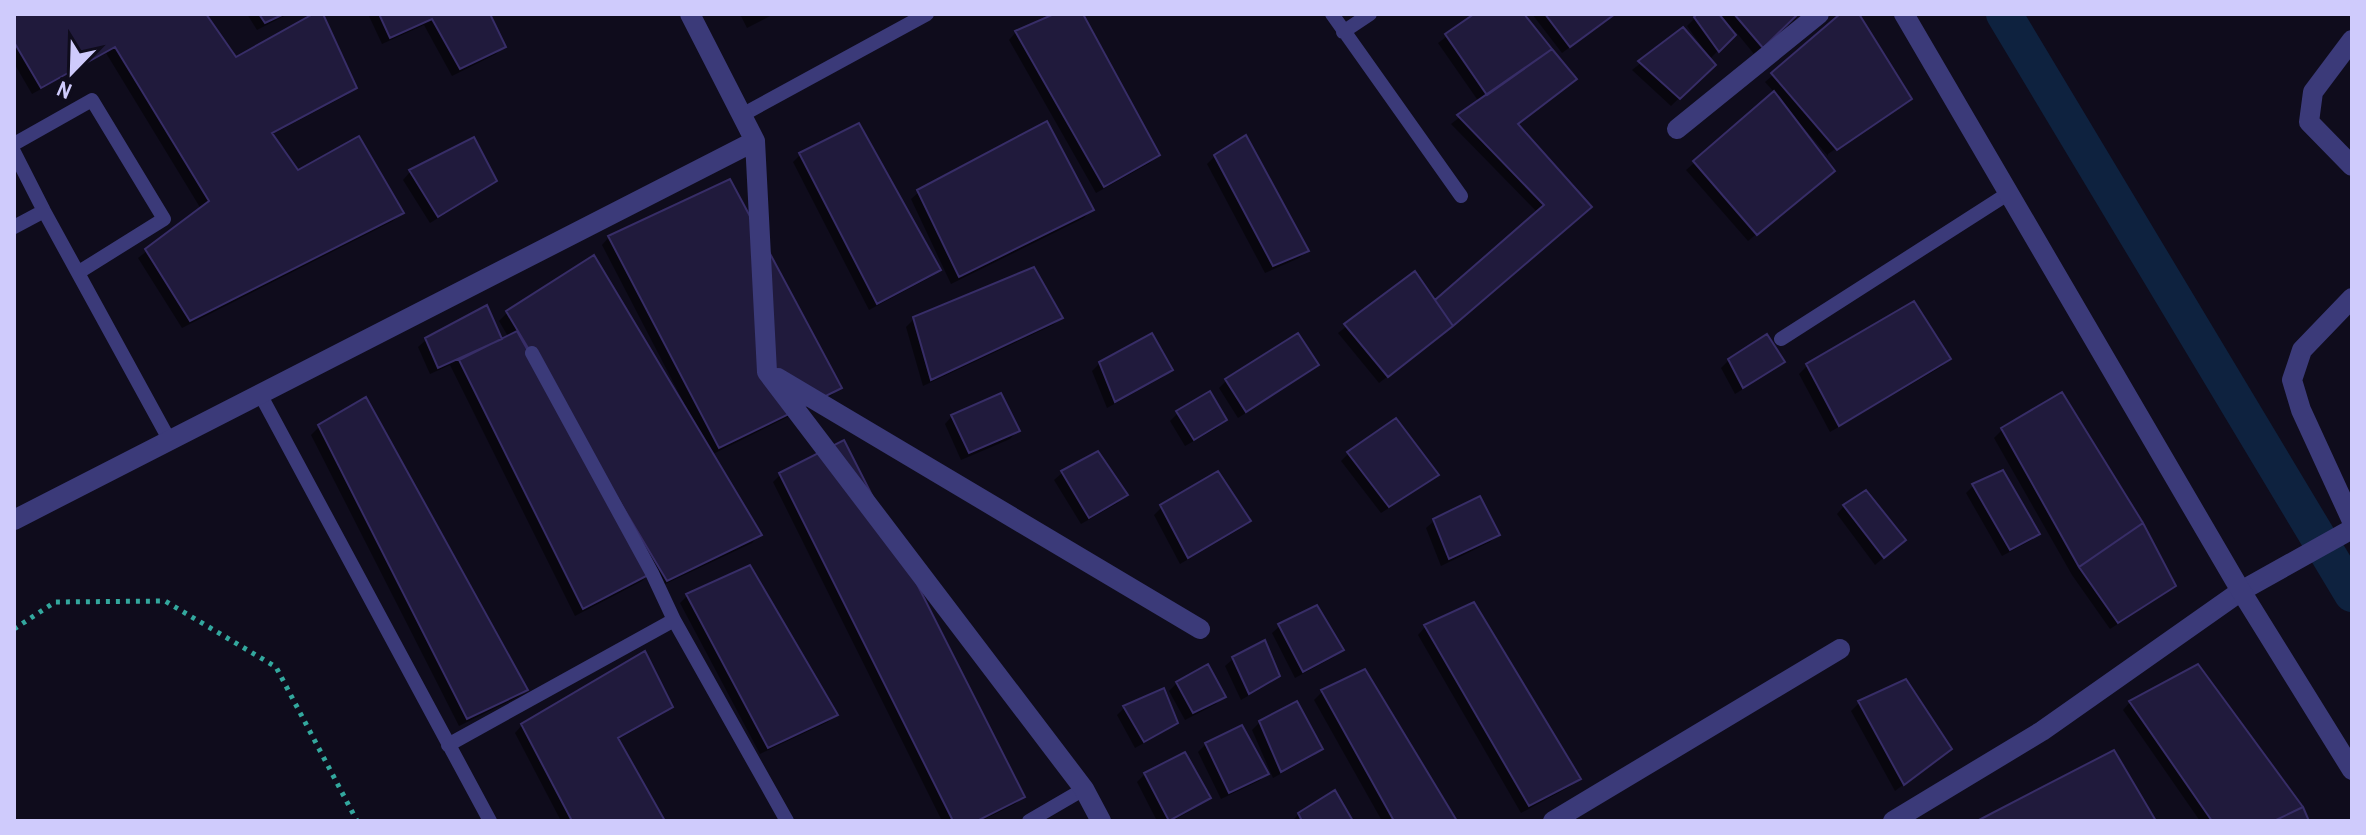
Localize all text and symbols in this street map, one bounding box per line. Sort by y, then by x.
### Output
north arrow [32,32,112,112]
text: N [52,74,76,107]

